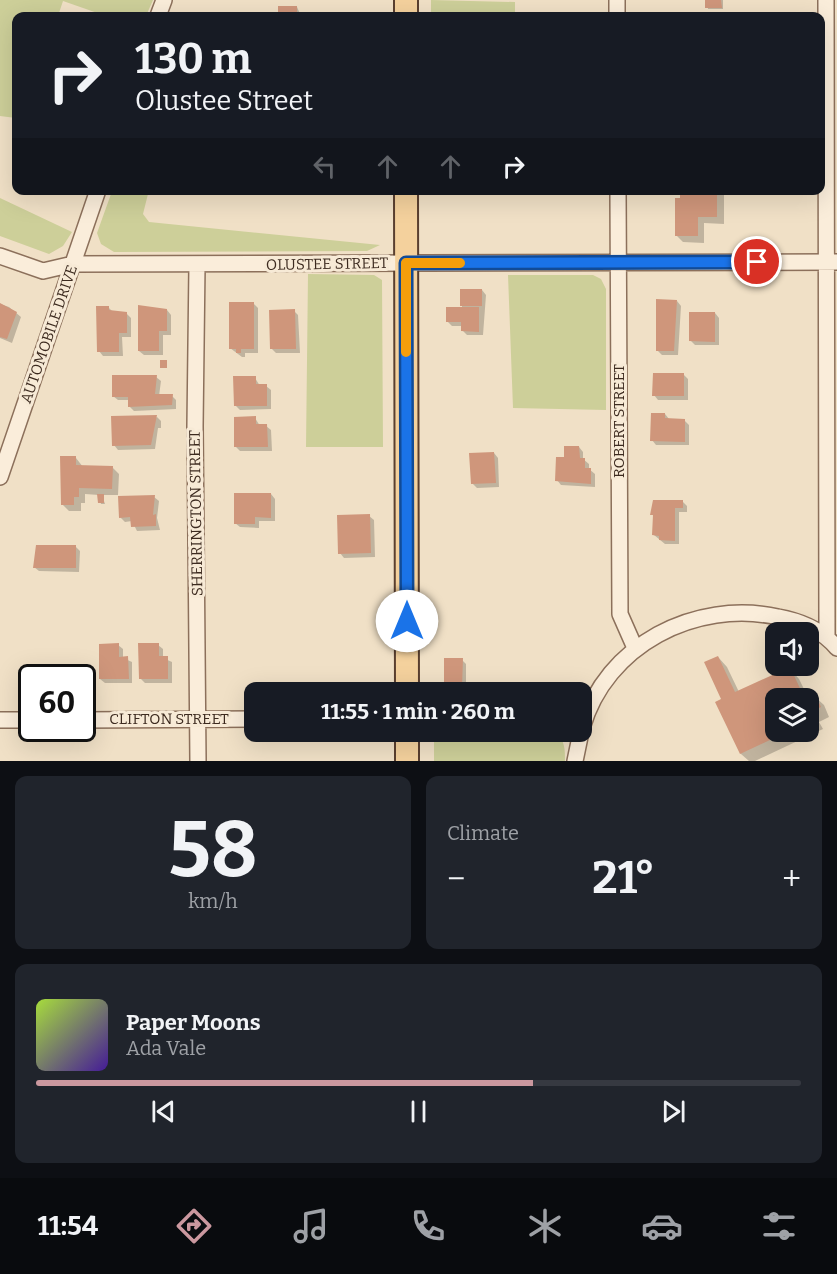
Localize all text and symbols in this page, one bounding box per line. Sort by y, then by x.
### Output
text: 130 m [135,34,252,84]
icon: right [36,36,114,114]
text: Olustee Street [135,85,313,117]
icon: left [308,150,341,183]
icon: ahead [371,150,404,183]
icon: ahead [434,150,467,183]
icon: right [497,150,530,183]
pin [731,236,782,287]
icon: arrive [740,245,773,278]
street label: OLUSTEE STREET [266,254,389,274]
street label: AUTOMOBILE DRIVE [17,263,81,405]
street label: ROBERT STREET [610,364,628,478]
street label: SHERRINGTON STREET [186,430,206,596]
position arrow [375,589,439,653]
map controls [765,622,819,742]
button: sound [765,622,819,676]
speed limit sign: 60 [18,664,96,742]
button: layers [765,688,819,742]
text: 11:55 · 1 min · 260 m [321,698,515,725]
street label: CLIFTON STREET [109,710,229,728]
text: 58 [168,803,258,897]
text: Climate [447,821,519,845]
text: 21° [592,851,655,905]
text: − [447,859,465,899]
text: + [782,859,801,899]
text: km/h [188,889,238,913]
text: Paper Moons [126,1009,261,1036]
text: Ada Vale [126,1036,206,1060]
icon: previous [147,1095,180,1128]
icon: pause [402,1095,435,1128]
icon: next [657,1095,690,1128]
icon: directions [173,1205,215,1247]
icon: music [290,1205,332,1247]
icon: phone [407,1205,449,1247]
icon: climate [524,1205,566,1247]
icon: car [641,1205,683,1247]
icon: filters [758,1205,800,1247]
text: 11:54 [37,1210,98,1242]

